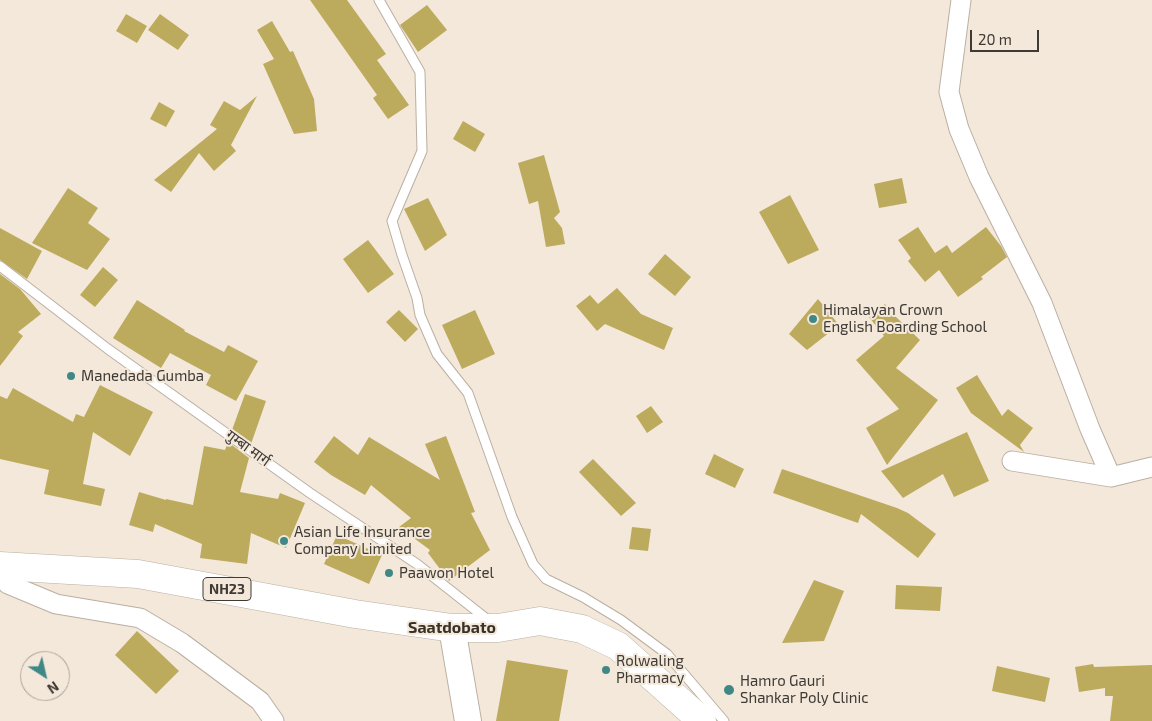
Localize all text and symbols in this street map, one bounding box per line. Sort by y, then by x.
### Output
scale bar [972,20,1041,52]
text: 20 m [978,30,1012,48]
place label: Himalayan Crown English Boarding School [823,301,987,336]
marker: Himalayan Crown English Boarding School [807,313,819,325]
place label: Manedada Gumba [81,367,204,385]
marker: Manedada Gumba [65,370,77,382]
street label: गुम्बा मार्ग [222,426,274,470]
place label: Asian Life Insurance Company Limited [294,523,430,558]
marker: Asian Life Insurance Company Limited [278,535,290,547]
place label: Paawon Hotel [399,564,494,582]
marker: Paawon Hotel [383,567,395,579]
road number: NH23 [203,578,251,600]
district label: Saatdobato [408,618,496,638]
north arrow [20,651,70,701]
place label: Rolwaling Pharmacy [616,652,684,687]
marker: Rolwaling Pharmacy [600,664,612,676]
place label: Hamro Gauri Shankar Poly Clinic [740,672,868,707]
text: N [44,678,62,698]
marker: Hamro Gauri Shankar Poly Clinic [722,683,736,697]

